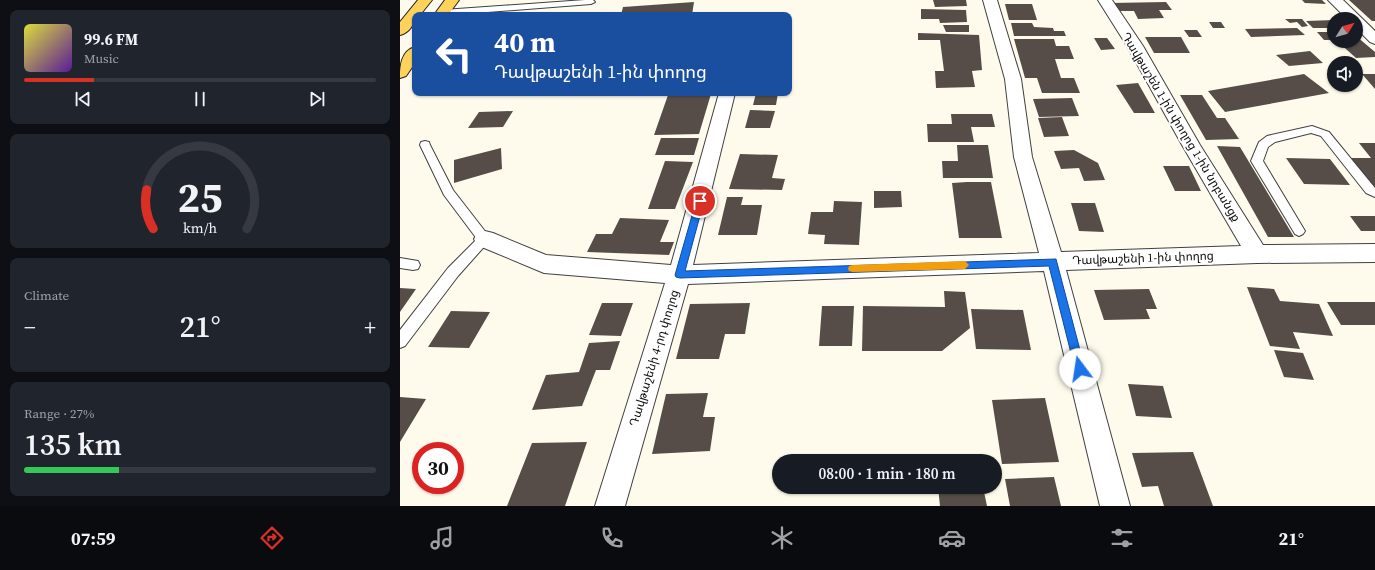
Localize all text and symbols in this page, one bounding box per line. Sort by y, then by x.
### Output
north arrow [1327,12,1363,48]
map controls [1327,12,1363,92]
text: 40 m [494,23,556,61]
icon: left [428,28,480,80]
text: 99.6 FM [84,29,138,50]
street label: Դավթաշեն 1-ին փողոց 1-ին նրբանցք [1118,29,1244,225]
text: Music [84,50,119,67]
button: sound [1327,56,1363,92]
text: Դավթաշենի 1-ին փողոց [494,59,707,84]
icon: previous [72,88,94,110]
icon: pause [189,88,211,110]
icon: next [306,88,328,110]
text: 25 [177,169,223,226]
pin [683,184,717,218]
icon: arrive [689,190,711,212]
text: km/h [183,218,217,238]
street label: Դավթաշենի 1-ին փողոց [1072,248,1214,268]
text: Climate [24,287,69,304]
street label: Դավթաշենի 4-րդ փողոց [626,288,682,428]
text: 21° [179,306,221,347]
text: − [24,312,36,342]
text: + [364,312,376,342]
position arrow [1059,348,1101,390]
text: Range · 27% [24,405,95,422]
text: 135 km [24,424,122,465]
speed limit sign: 30 [412,442,464,494]
text: 08:00 · 1 min · 180 m [819,463,955,484]
icon: directions [258,524,286,552]
icon: music [428,524,456,552]
icon: phone [598,524,626,552]
icon: climate [768,524,796,552]
icon: car [938,524,966,552]
icon: filters [1108,524,1136,552]
text: 07:59 [71,526,116,551]
text: 21° [1278,526,1304,551]

